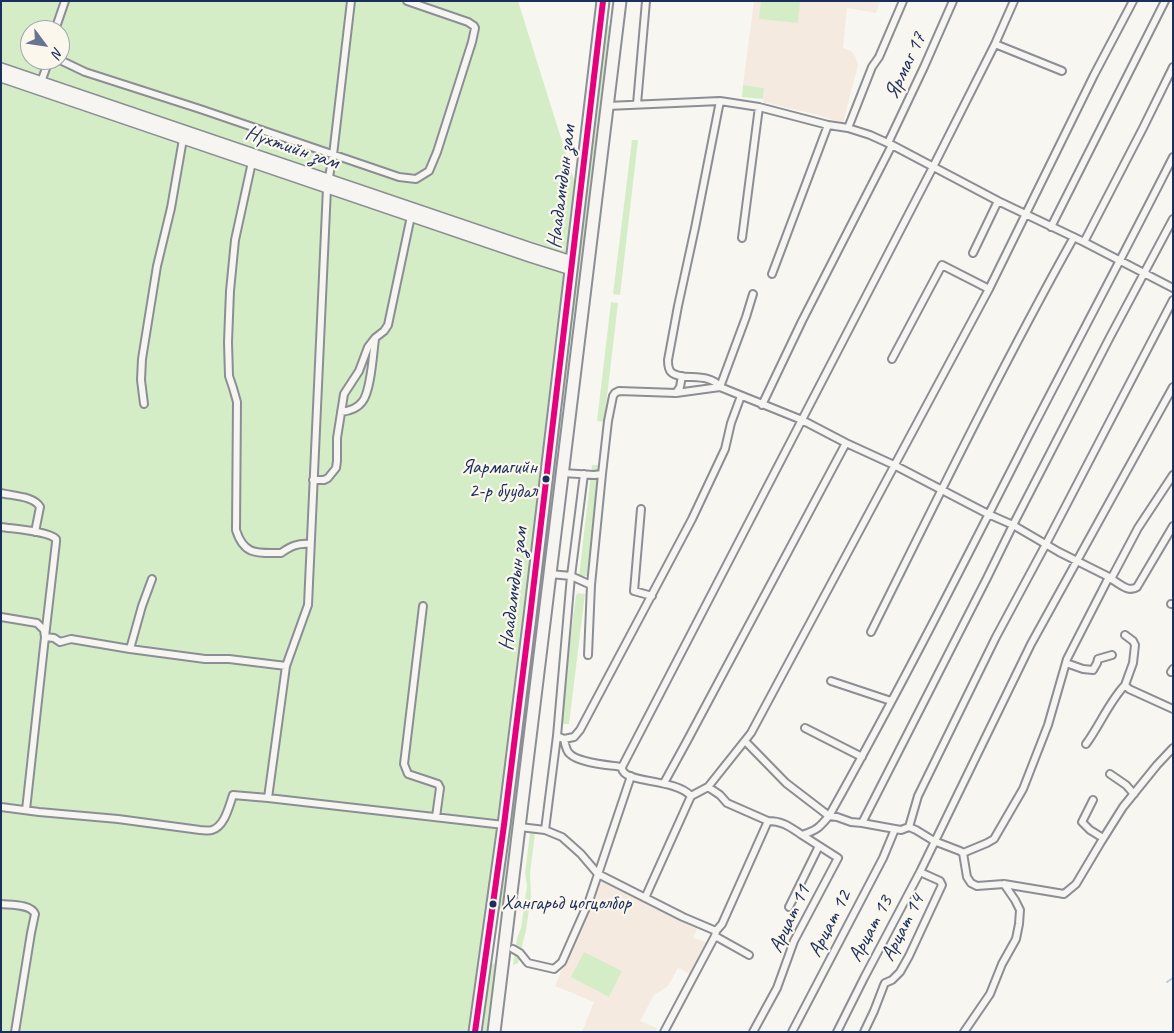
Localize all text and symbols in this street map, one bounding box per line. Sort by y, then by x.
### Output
north arrow [20,20,70,70]
street label: Ярмаг 17 [880,29,932,103]
text: N [48,44,67,61]
street label: Нүхтийн зам [242,120,342,176]
street label: Наадамчдын зам [542,124,582,250]
place label: Яармагийн 2-р буудал [461,456,537,503]
marker: Яармагийн 2-р буудал [541,474,551,484]
street label: Наадамчдын зам [494,526,534,652]
street label: Арцат 11 [763,881,817,957]
street label: Арцат 12 [803,886,857,962]
street label: Арцат 14 [876,890,930,966]
place label: Хангарьд цогцолбор [502,892,631,916]
street label: Арцат 13 [843,892,899,966]
marker: Хангарьд цогцолбор [488,899,498,909]

